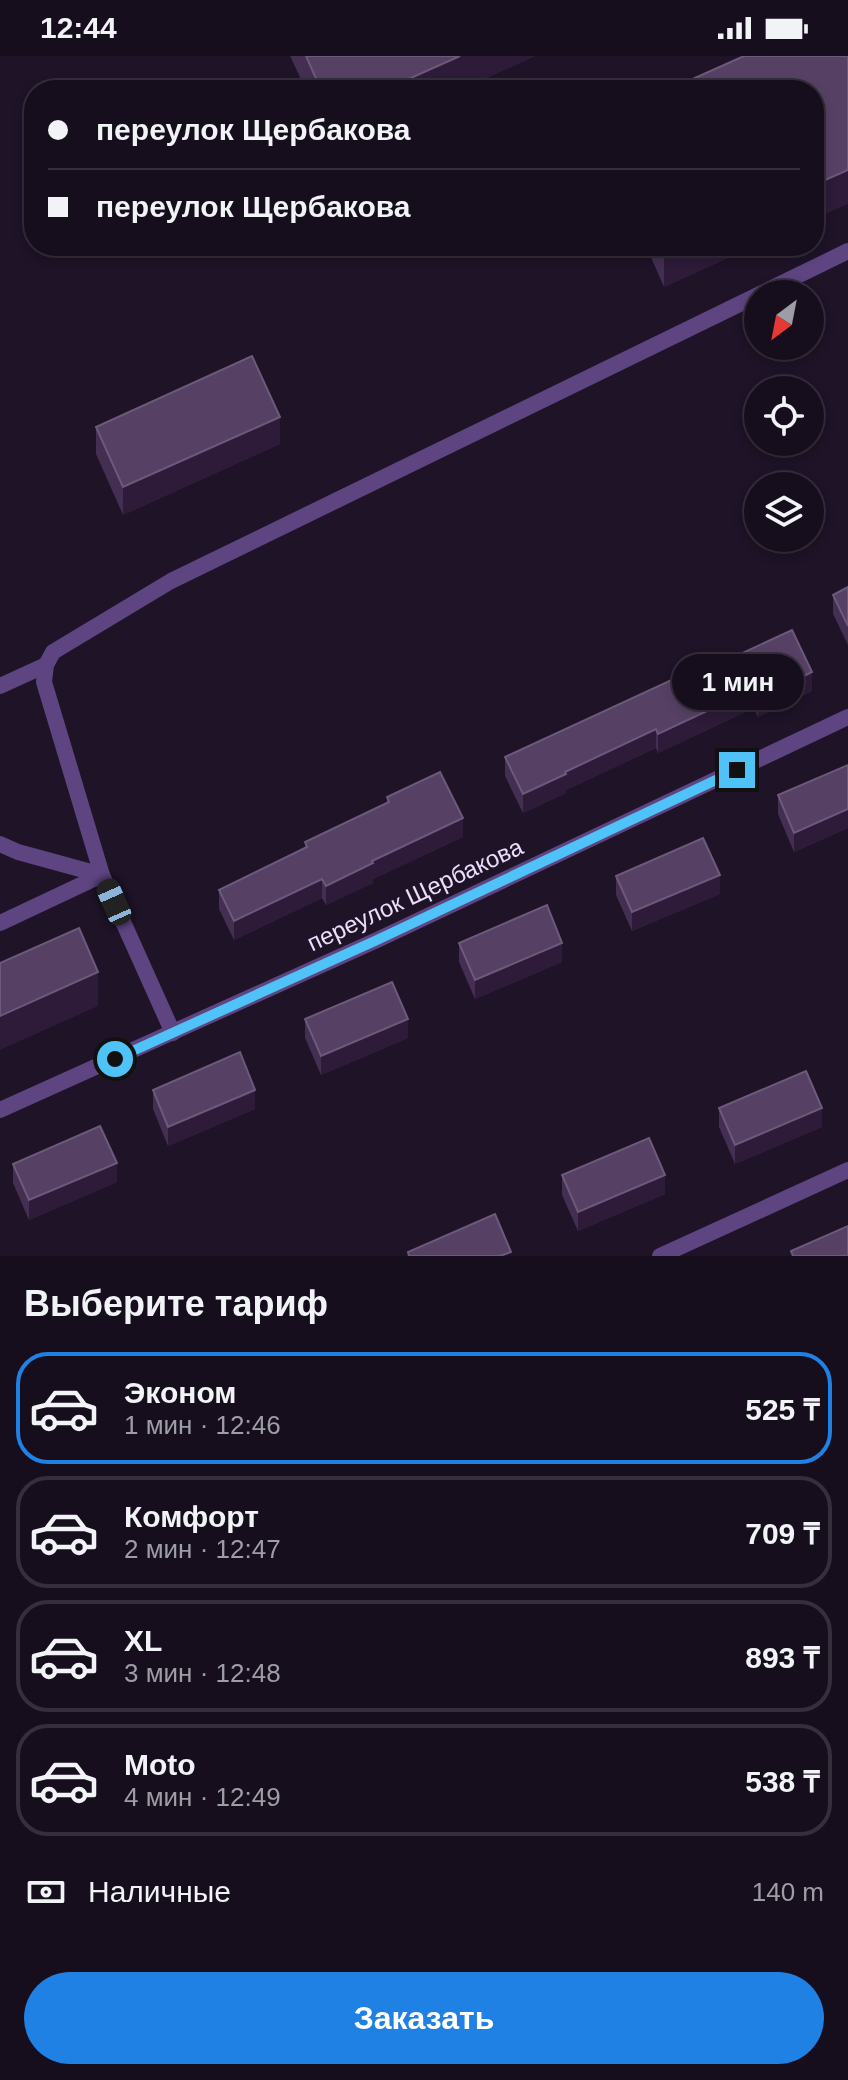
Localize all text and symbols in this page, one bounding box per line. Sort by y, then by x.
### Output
text: 12:44 [40,11,117,44]
text: переулок Щербакова [96,113,411,146]
text: переулок Щербакова [96,190,411,223]
north arrow [744,280,824,360]
map controls [744,280,824,552]
button: locate [744,376,824,456]
button: layers [744,472,824,552]
callout: 1 мин [671,654,803,710]
text: 1 мин [702,667,774,697]
route end [719,752,755,788]
street label: переулок Щербакова [303,832,527,956]
car [93,875,135,929]
route start [97,1041,133,1077]
text: Выберите тариф [24,1283,328,1324]
icon: car [28,1372,100,1444]
text: Эконом [124,1376,237,1409]
text: 525 ₸ [745,1393,820,1426]
text: 1 мин · 12:46 [124,1410,281,1440]
icon: car [28,1496,100,1568]
text: Комфорт [124,1500,259,1533]
text: 709 ₸ [745,1517,820,1550]
text: 2 мин · 12:47 [124,1534,281,1564]
icon: car [28,1620,100,1692]
text: XL [124,1624,162,1657]
text: 893 ₸ [745,1641,820,1674]
text: 3 мин · 12:48 [124,1658,281,1688]
icon: car [28,1744,100,1816]
text: Moto [124,1748,196,1781]
text: 538 ₸ [745,1765,820,1798]
text: 4 мин · 12:49 [124,1782,281,1812]
icon: cash [24,1870,68,1914]
text: Наличные [88,1875,231,1908]
text: 140 m [752,1877,824,1907]
button: Заказать [24,1972,824,2064]

